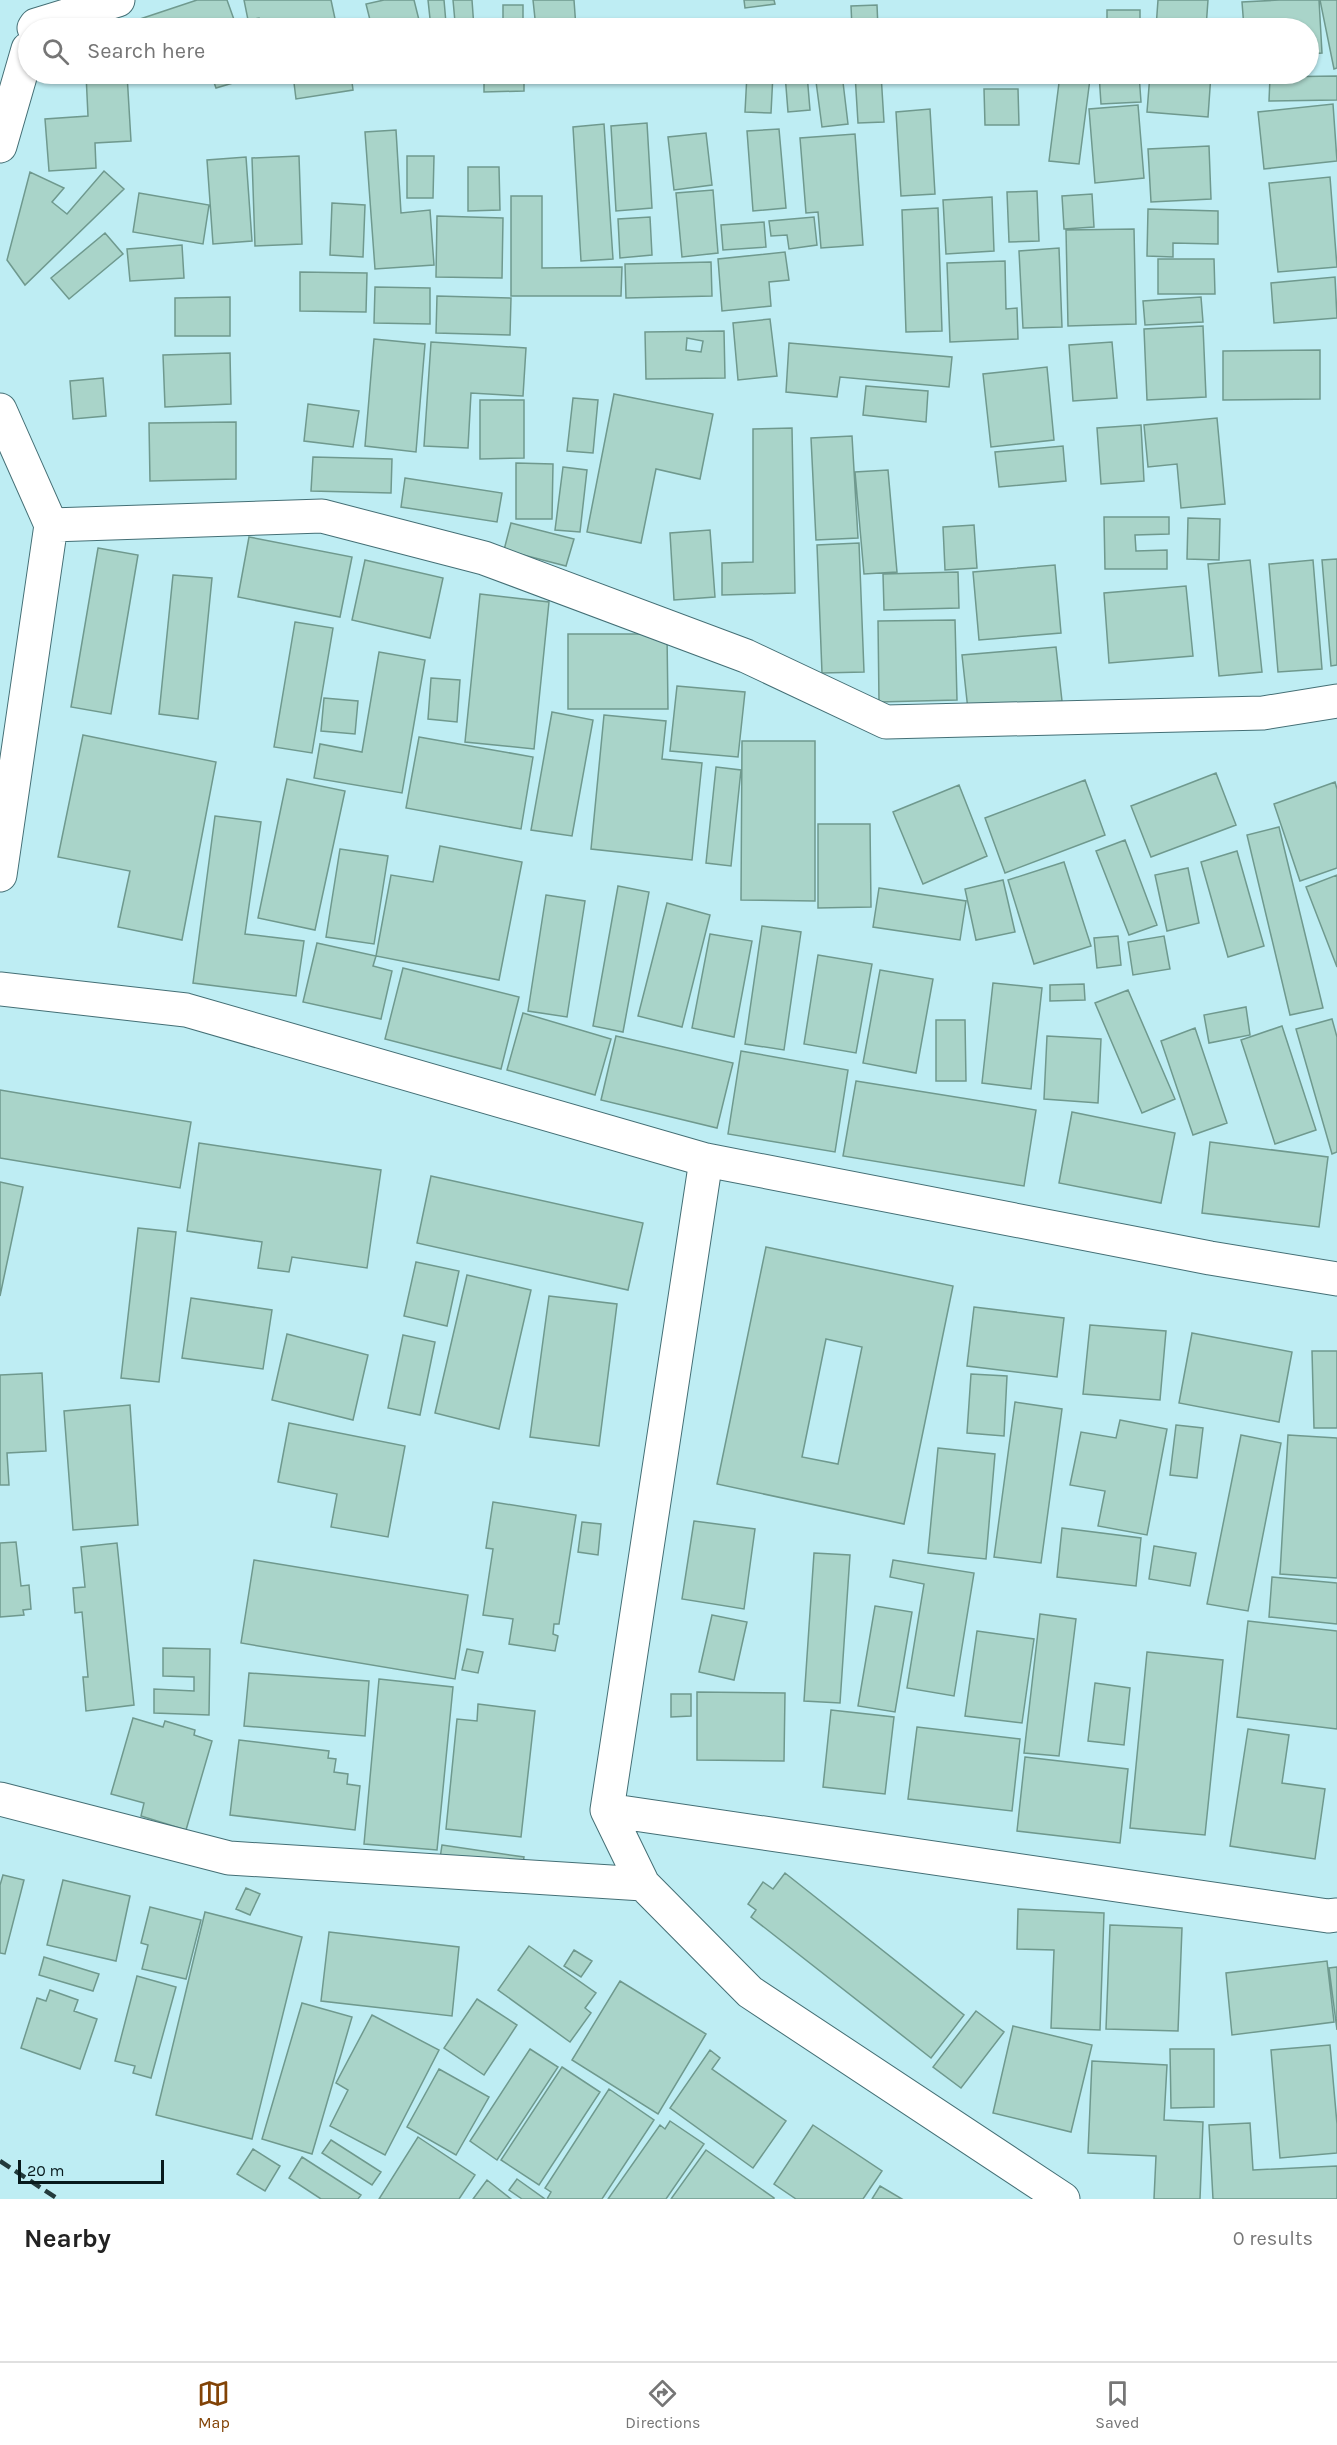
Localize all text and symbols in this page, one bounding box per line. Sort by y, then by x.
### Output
search box [18,18,1319,84]
icon: search [39,35,72,68]
text: Search here [87,38,205,64]
scale bar [18,2157,164,2184]
text: 20 m [27,2161,65,2180]
text: Nearby [24,2223,111,2254]
text: 0 results [1233,2227,1313,2250]
tab: Map [197,2377,230,2432]
tab: Directions [625,2377,700,2432]
tab: Saved [1095,2377,1140,2432]

